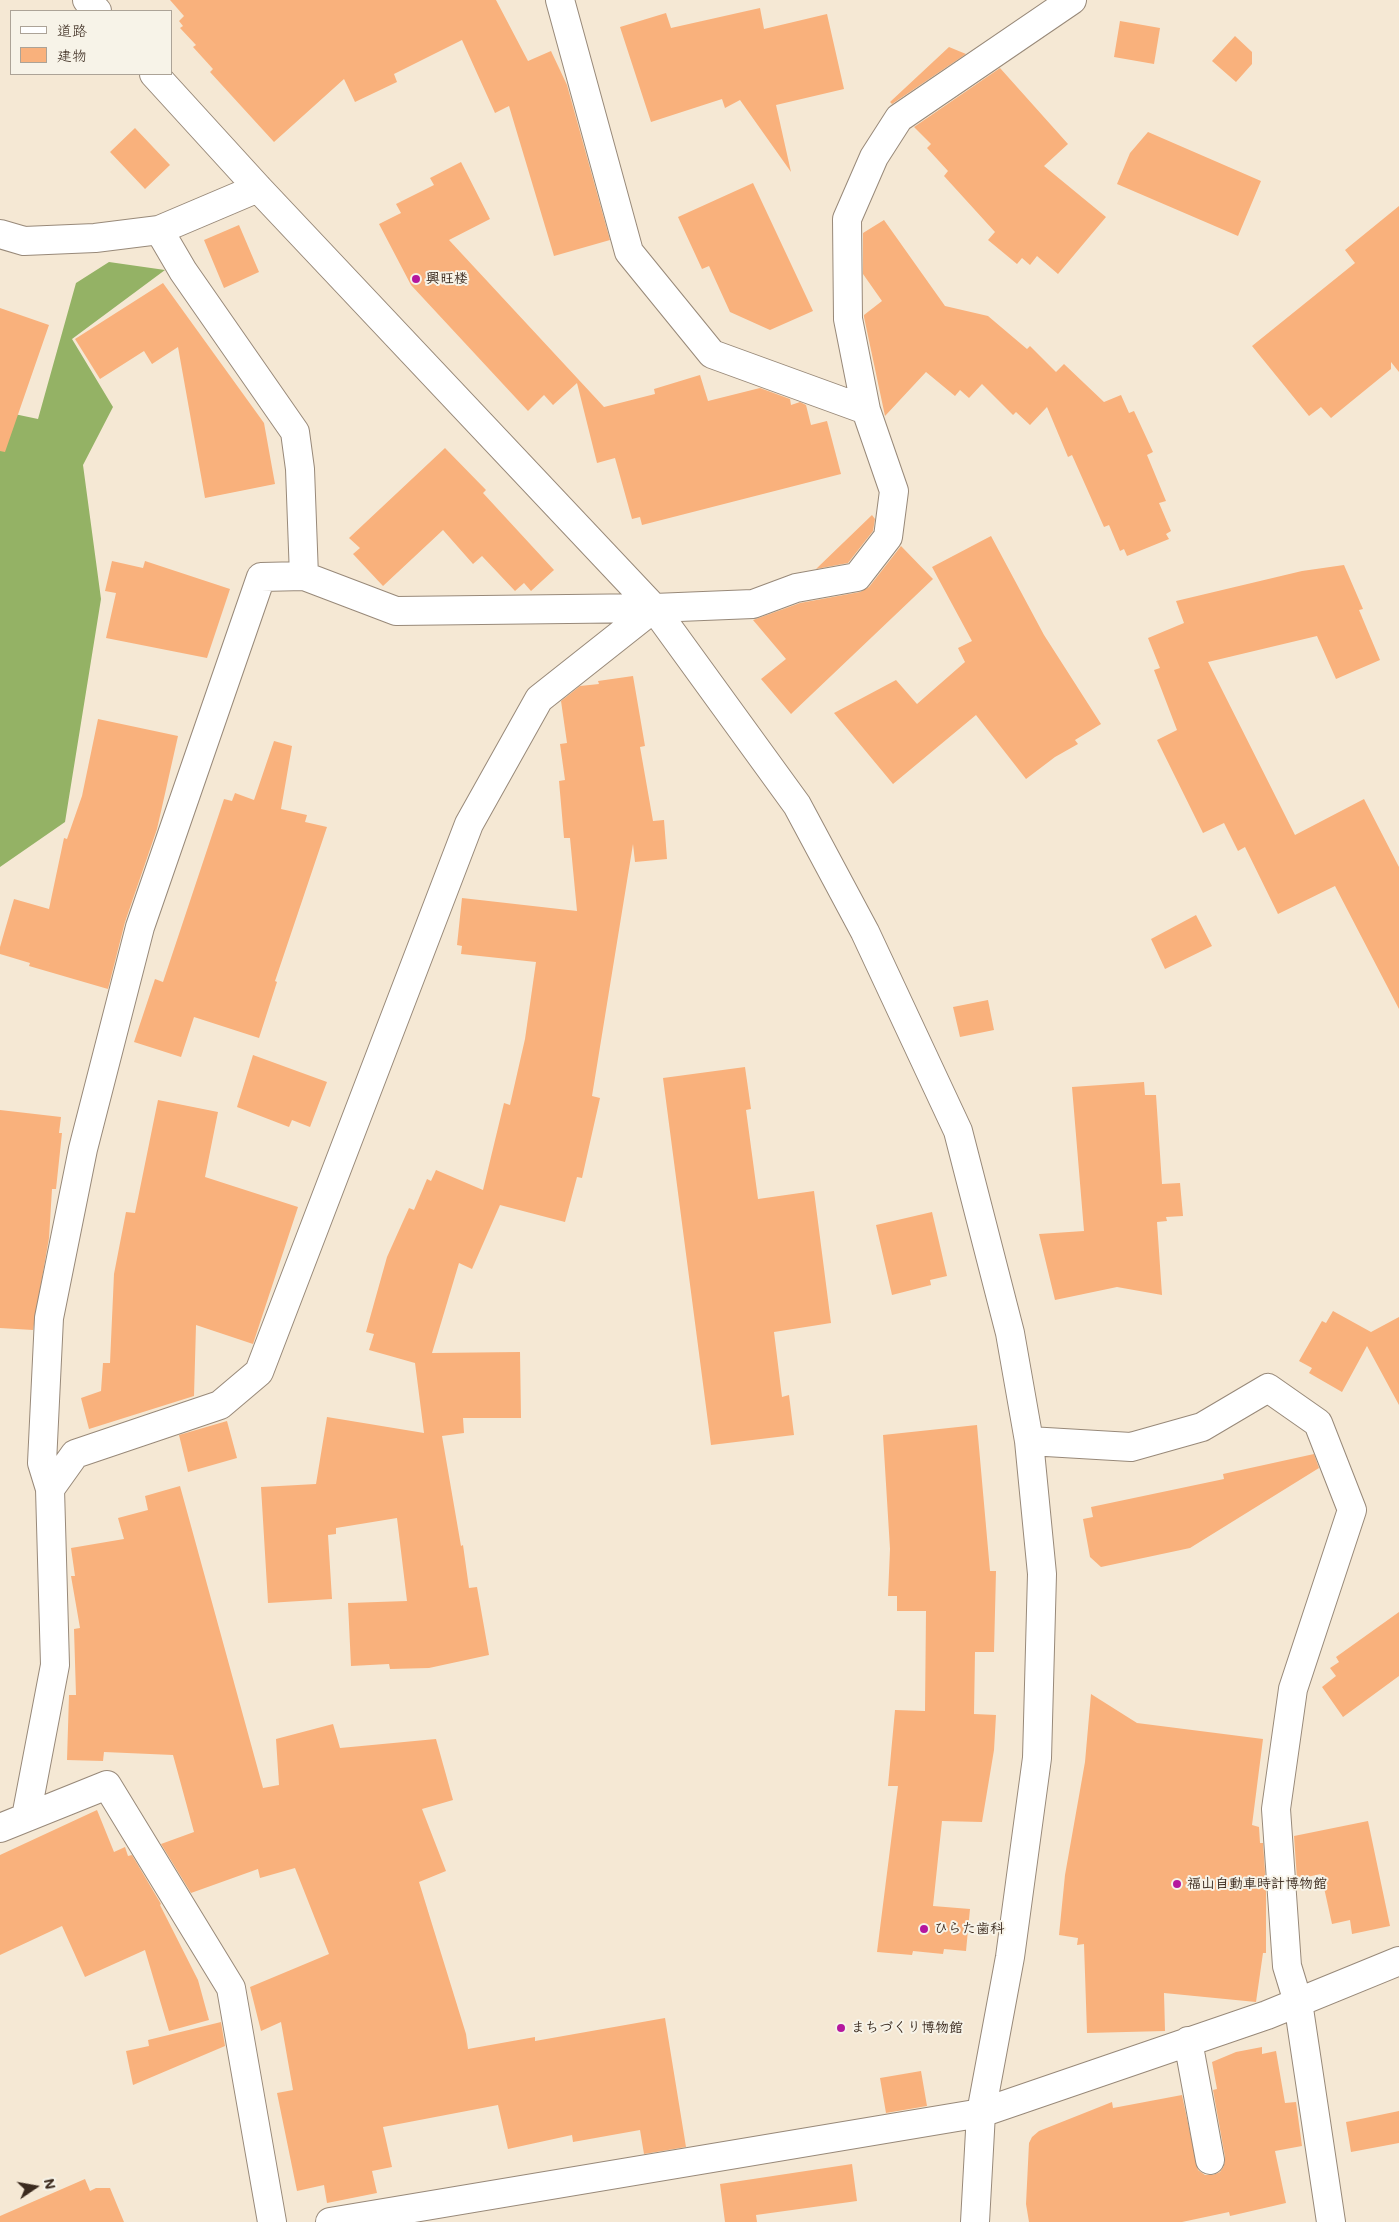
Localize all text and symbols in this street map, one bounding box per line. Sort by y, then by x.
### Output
legend [10,10,172,75]
text: 道路 [57,20,87,40]
text: 建物 [57,45,87,65]
place label: 興旺楼 [426,271,468,287]
marker: 興旺楼 [410,273,422,285]
place label: 福山自動車時計博物館 [1187,1876,1327,1892]
marker: 福山自動車時計博物館 [1171,1878,1183,1890]
place label: ひらた歯科 [934,1921,1004,1937]
marker: ひらた歯科 [918,1923,930,1935]
place label: まちづくり博物館 [851,2020,963,2036]
marker: まちづくり博物館 [835,2022,847,2034]
north arrow [10,2162,60,2212]
text: N [40,2177,61,2191]

